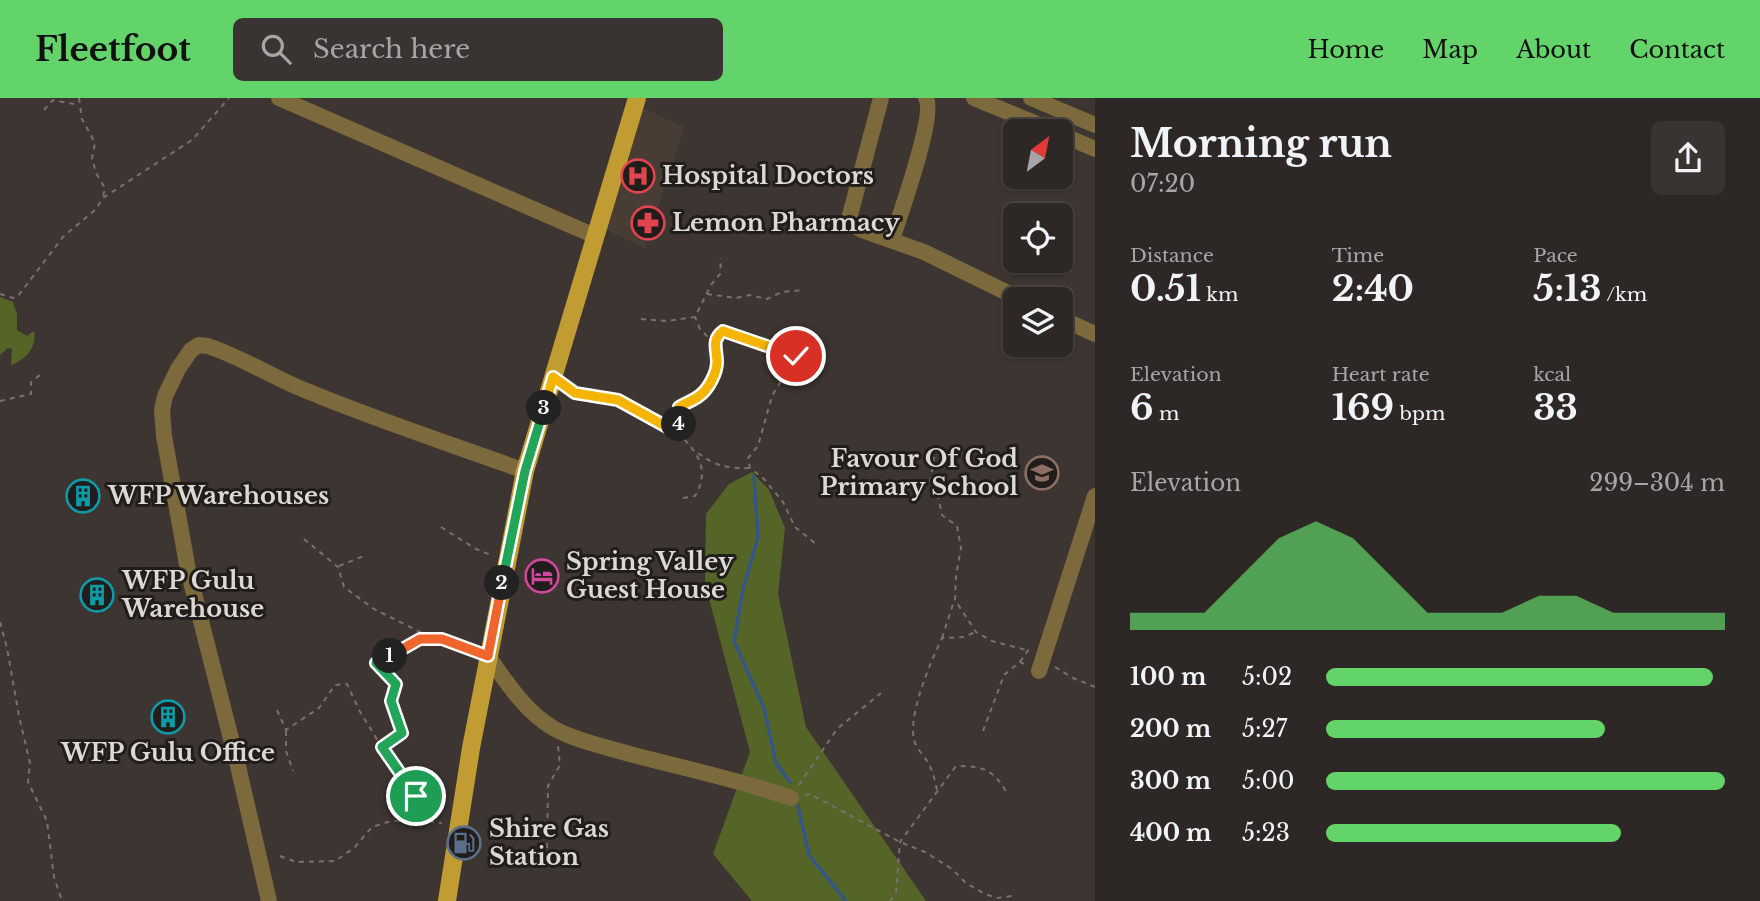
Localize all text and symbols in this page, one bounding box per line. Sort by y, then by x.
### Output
search box [233,18,723,81]
text: Fleetfoot [35,29,191,70]
icon: search [257,30,295,68]
text: Search here [313,33,470,65]
text: Home [1308,35,1384,64]
text: Map [1422,35,1478,64]
text: About [1516,35,1591,64]
text: Contact [1629,35,1725,64]
north arrow [1003,119,1073,189]
map controls [1003,119,1073,357]
text: Morning run [1130,120,1392,167]
button: share [1651,121,1725,195]
hospital icon: Hospital Doctors [619,157,657,195]
place label: Hospital Doctors [662,161,874,190]
text: 07:20 [1130,170,1195,198]
button: locate [1003,203,1073,273]
pharmacy icon: Lemon Pharmacy [629,204,667,242]
place label: Lemon Pharmacy [672,208,900,237]
text: Distance [1130,244,1214,267]
text: Time [1332,244,1384,267]
text: Pace [1533,244,1578,267]
text: 0.51 [1130,267,1201,310]
text: 2:40 [1332,267,1414,310]
text: 5:13 [1533,267,1602,310]
text: km [1201,283,1238,306]
text: /km [1602,283,1647,306]
button: layers [1003,287,1073,357]
pin [766,326,826,386]
icon: check [777,337,815,375]
text: Elevation [1130,363,1222,386]
text: Heart rate [1332,363,1430,386]
text: kcal [1533,363,1571,386]
text: 6 [1130,386,1154,429]
text: 169 [1332,386,1394,429]
text: 33 [1533,386,1578,429]
pin: 3 [526,390,562,426]
text: 3 [537,396,550,419]
text: m [1154,402,1179,425]
text: bpm [1394,402,1445,425]
pin: 4 [662,406,696,442]
text: 4 [672,412,685,435]
place label: Favour Of God Primary School [820,444,1018,501]
school or university icon: Favour Of God Primary School [1023,454,1061,492]
text: Elevation [1130,469,1241,497]
text: 299–304 m [1589,469,1725,497]
building icon: WFP Warehouses [64,477,102,515]
place label: WFP Warehouses [107,481,329,510]
place label: Spring Valley Guest House [566,547,734,604]
hotel icon: Spring Valley Guest House [523,557,561,595]
place label: WFP Gulu Warehouse [121,566,264,623]
pin: 2 [484,566,520,601]
text: 2 [495,571,508,594]
building icon: WFP Gulu Warehouse [78,576,116,614]
pin: 1 [372,638,408,674]
text: 1 [385,644,394,667]
text: 100 m [1130,663,1206,691]
text: 5:02 [1242,663,1292,691]
building icon: WFP Gulu Office [149,698,187,736]
text: 200 m [1130,715,1211,743]
text: 5:27 [1242,715,1287,743]
place label: WFP Gulu Office [60,738,275,767]
pin [386,766,446,826]
text: 300 m [1130,767,1211,795]
text: 5:00 [1242,767,1294,795]
icon: arrive [397,777,435,815]
place label: Shire Gas Station [489,814,609,871]
text: 400 m [1130,819,1212,847]
text: 5:23 [1242,819,1290,847]
fuel station icon: Shire Gas Station [445,824,483,862]

